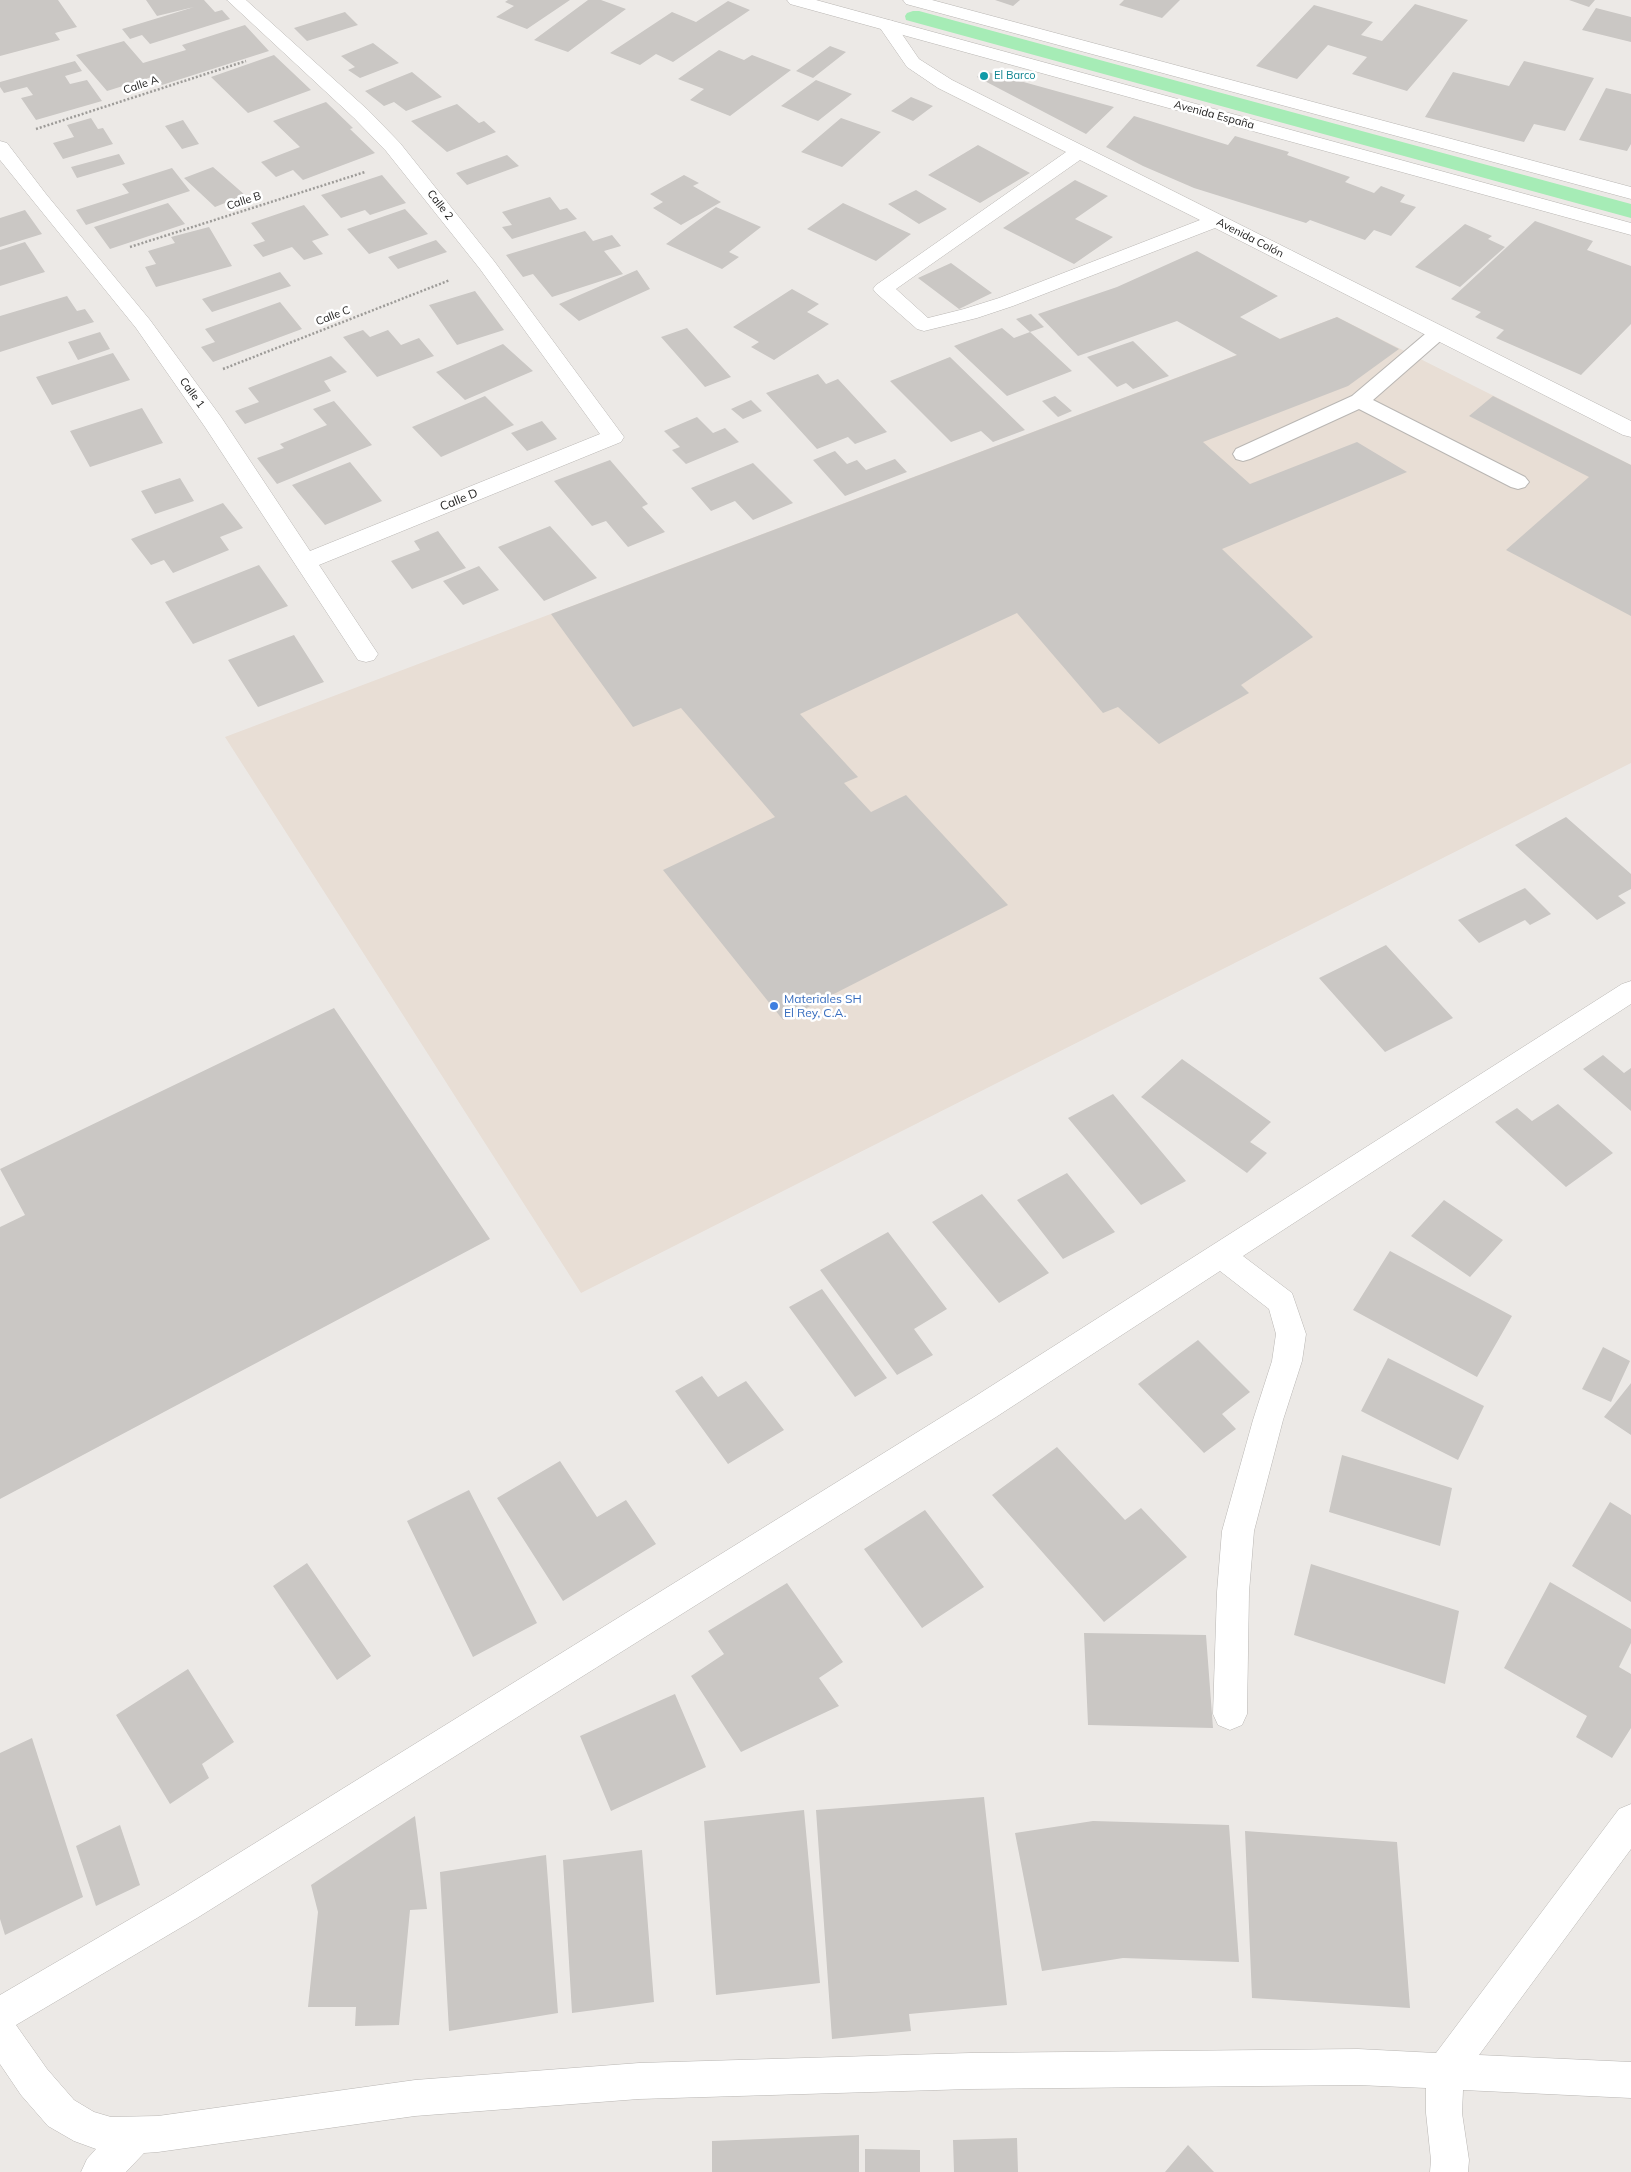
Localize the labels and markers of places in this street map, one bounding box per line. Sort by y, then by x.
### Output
place label: El Barco [994,69,1036,83]
marker: El Barco [978,70,990,82]
place label: Materiales SH El Rey, C.A. [784,992,862,1020]
marker: Materiales SH El Rey, C.A. [768,1000,780,1012]

